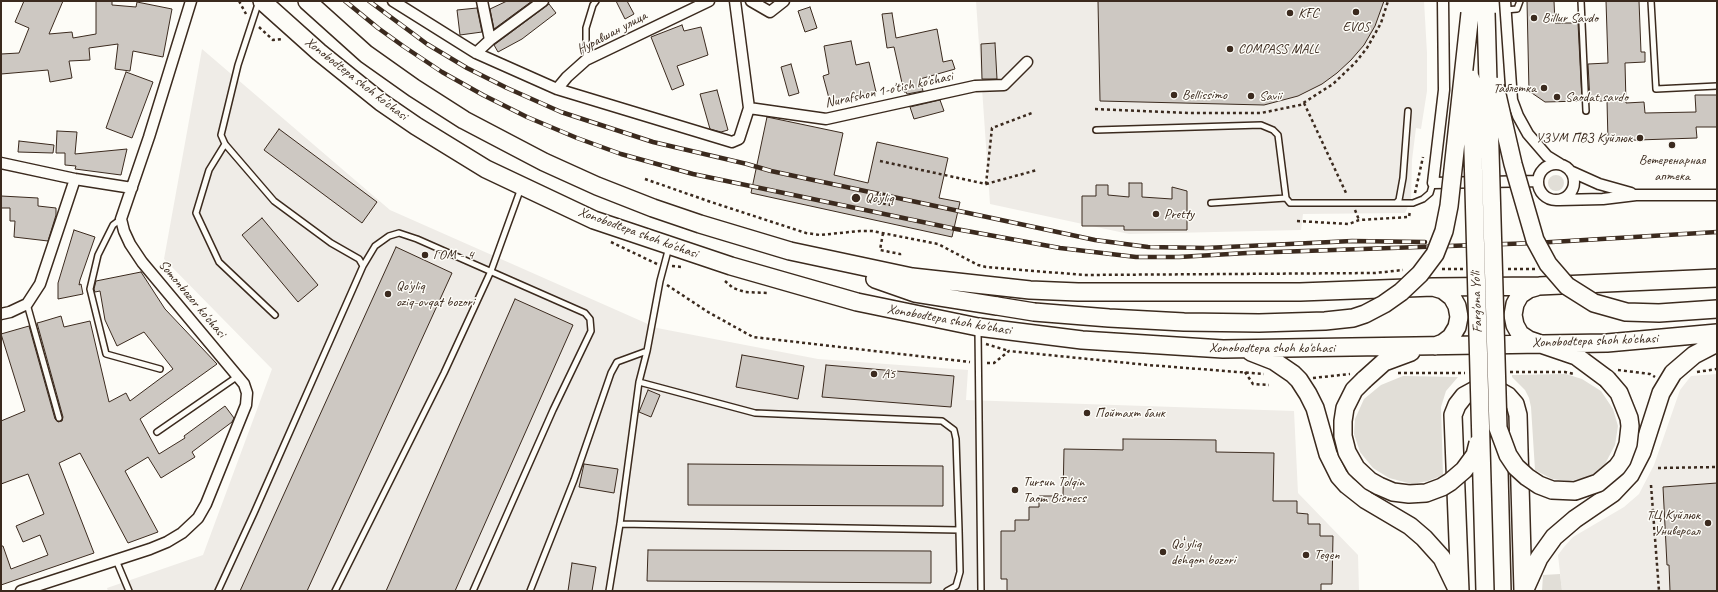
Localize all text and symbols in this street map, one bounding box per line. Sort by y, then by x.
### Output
place label: KFC [1298,5,1318,21]
marker: EVOS [1351,7,1361,17]
street label: Нуравшан улица [574,8,650,58]
marker: KFC [1285,8,1295,18]
place label: Billur Savdo [1542,10,1598,26]
marker: Billur Savdo [1529,13,1539,23]
place label: EVOS [1342,19,1370,35]
street label: Xonobodtepa shoh ko'chasi [301,34,411,124]
place label: COMPASS MALL [1238,41,1319,57]
marker: COMPASS MALL [1225,44,1235,54]
street label: Nurafshon 1-o'tish ko'chasi [824,68,954,112]
place label: Таблетка [1493,80,1536,96]
marker: Таблетка [1539,83,1549,93]
place label: Bellissimo [1182,87,1227,103]
place label: Savii [1259,88,1281,104]
place label: Saodat savdo [1565,89,1628,105]
marker: Bellissimo [1169,90,1179,100]
marker: Savii [1246,91,1256,101]
marker: Saodat savdo [1552,92,1562,102]
place label: УЗУМ ПВЗ Куйлюк [1535,130,1632,146]
marker: УЗУМ ПВЗ Куйлюк [1635,133,1645,143]
marker: Ветеренарная аптека [1667,140,1677,150]
place label: Ветеренарная аптека [1639,152,1705,184]
place label: Qo‘yliq [865,190,894,206]
marker: Qo‘yliq [850,192,862,204]
street label: Xonobodtepa shoh ko'chasi [576,204,700,262]
place label: Pretty [1164,206,1194,222]
marker: Pretty [1151,209,1161,219]
place label: ГОМ - 4 [433,247,474,263]
marker: ГОМ - 4 [420,250,430,260]
street label: Somonbozor ko'chasi [155,257,229,341]
street label: Farg'ona Yo'li [1468,271,1486,333]
place label: Qo'yliq oziq-ovqat bozori [396,278,474,310]
marker: Qo'yliq oziq-ovqat bozori [383,289,393,299]
street label: Xonobodtepa shoh ko'chasi [886,301,1012,339]
street label: Xonobodtepa shoh ko'chasi [1532,330,1658,352]
street label: Xonobodtepa shoh ko'chasi [1209,340,1335,356]
place label: А5 [882,366,895,382]
marker: А5 [869,369,879,379]
place label: Пойтахт банк [1095,405,1165,421]
marker: Пойтахт банк [1082,408,1092,418]
place label: Tursun Tolqin Taom Bisness [1023,474,1086,506]
marker: Tursun Tolqin Taom Bisness [1010,485,1020,495]
place label: ТЦ Куйлюк Универсал [1646,507,1700,540]
marker: ТЦ Куйлюк Универсал [1703,518,1713,528]
place label: Qoʻyliq dehqon bozori [1171,536,1235,568]
marker: Qoʻyliq dehqon bozori [1158,547,1168,557]
place label: Tegen [1314,547,1340,563]
marker: Tegen [1301,550,1311,560]

